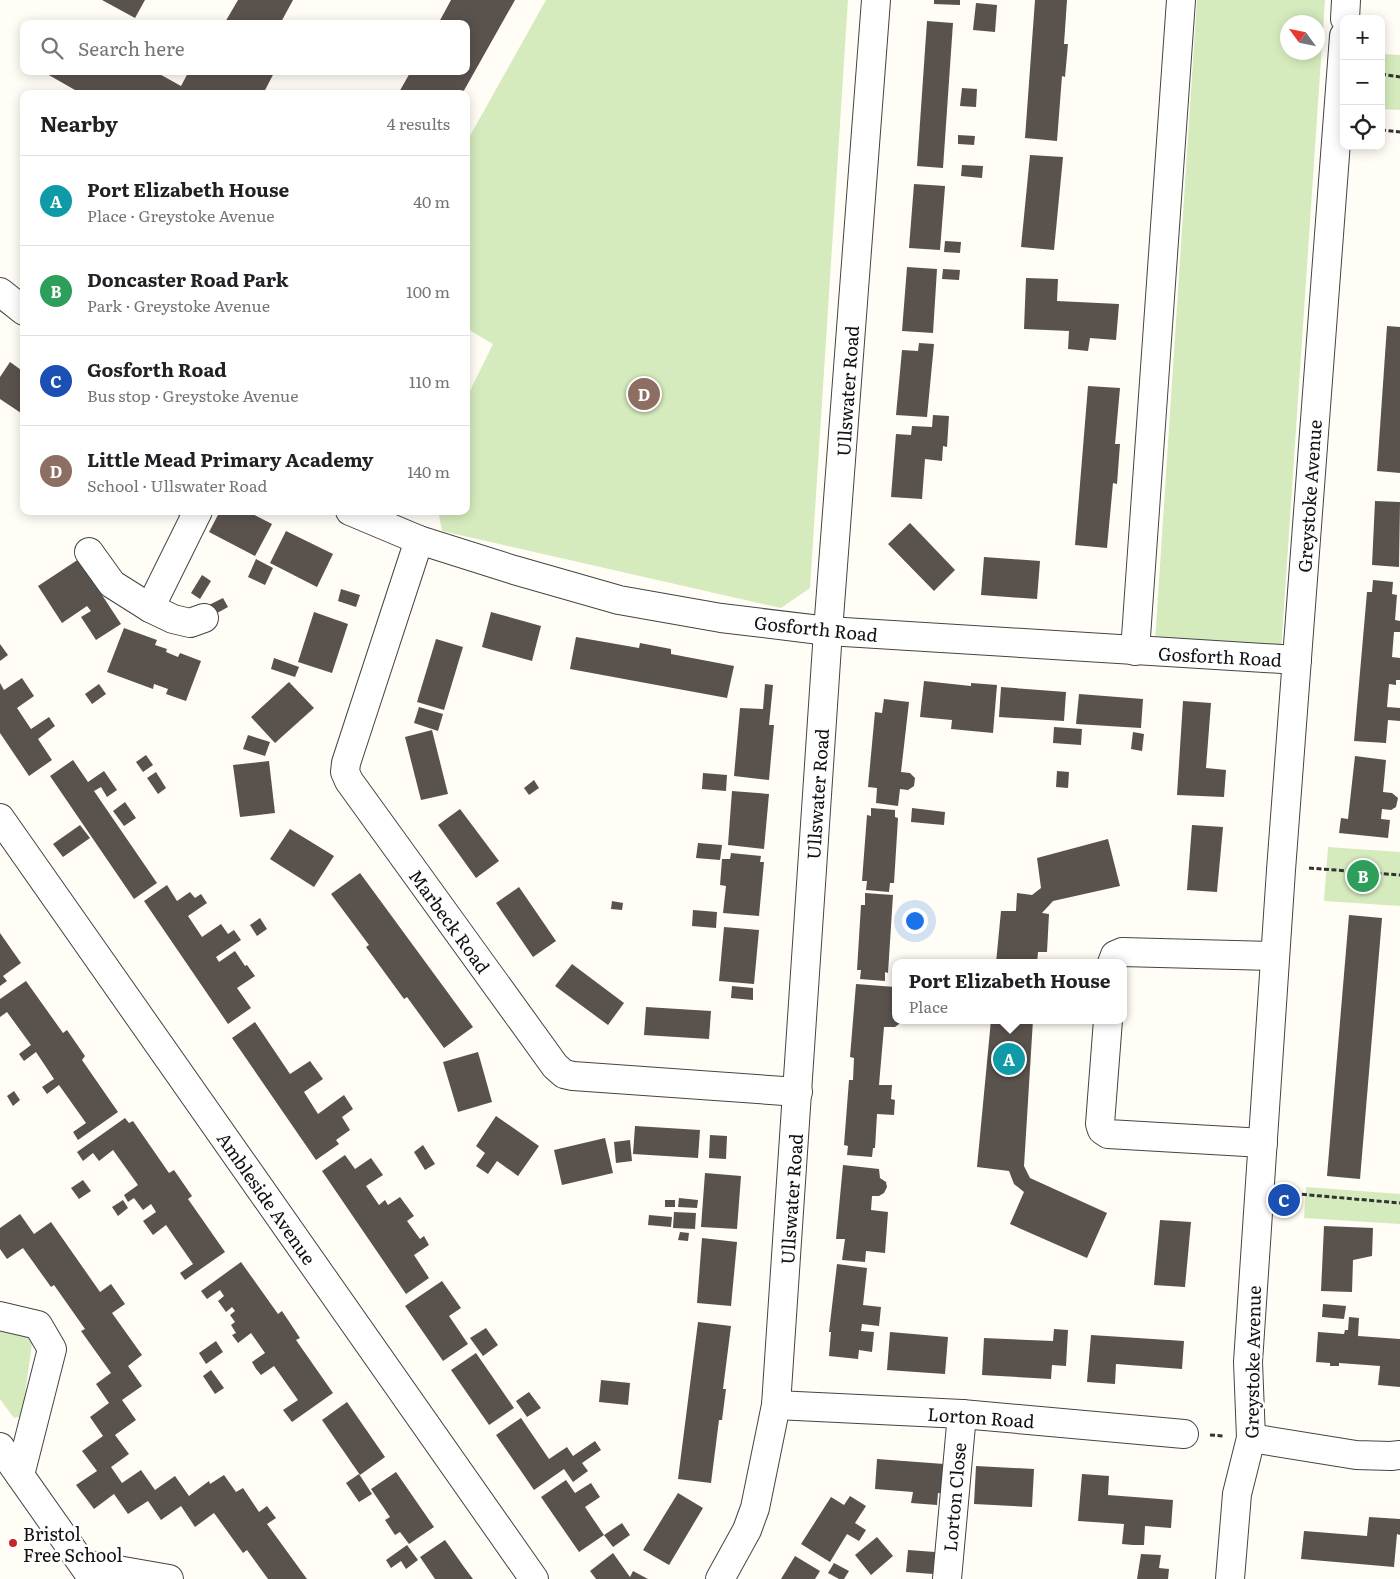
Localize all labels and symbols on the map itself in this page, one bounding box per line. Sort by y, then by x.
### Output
north arrow [1280,15,1325,60]
street label: Ullswater Road [829,325,865,457]
pin: D [628,375,660,413]
street label: Greystoke Avenue [1290,419,1328,573]
street label: Gosforth Road [753,608,879,648]
street label: Gosforth Road [1157,639,1283,673]
street label: Ullswater Road [799,728,835,860]
pin: B [1347,857,1379,895]
street label: Marbeck Road [403,863,497,979]
your location [902,908,928,934]
pin: A [993,1040,1025,1078]
street label: Ambleside Avenue [211,1126,323,1270]
street label: Ullswater Road [773,1133,809,1265]
pin: C [1268,1181,1300,1219]
street label: Greystoke Avenue [1237,1285,1267,1439]
street label: Lorton Road [927,1400,1035,1434]
street label: Lorton Close [936,1441,972,1553]
place label: Bristol Free School [23,1520,123,1568]
marker: Bristol Free School [7,1537,19,1549]

